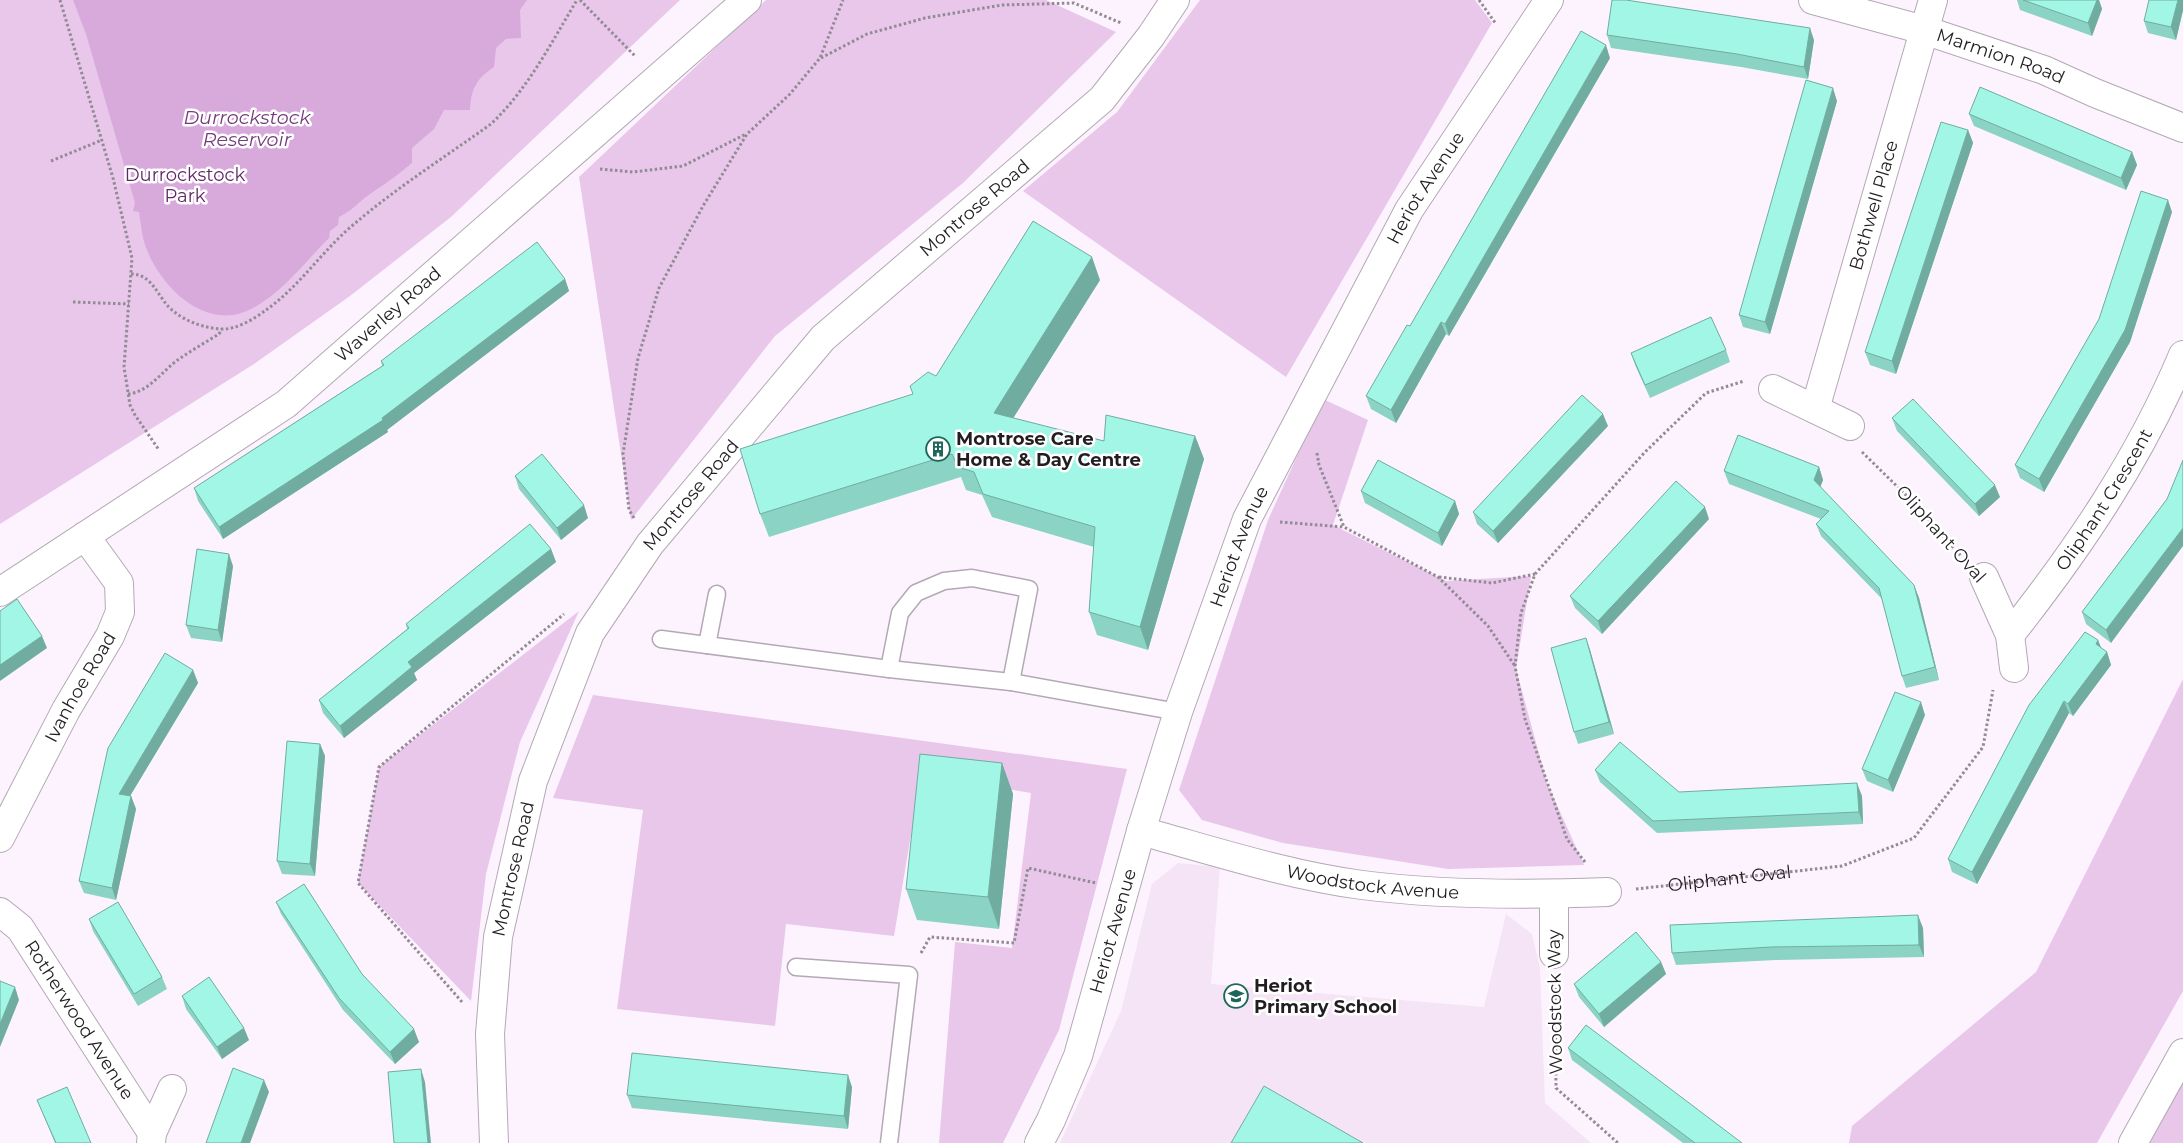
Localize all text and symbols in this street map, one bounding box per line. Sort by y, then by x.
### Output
street label: Marmion Road [1934,24,2068,89]
water label: Durrockstock Reservoir [183,106,311,151]
street label: Heriot Avenue [1382,127,1469,248]
street label: Bothwell Place [1845,138,1903,273]
street label: Montrose Road [915,155,1034,261]
park label: Durrockstock Park [125,164,246,207]
street label: Waverley Road [330,262,446,367]
street label: Oliphant Crescent [2051,425,2157,575]
place label: Montrose Care Home & Day Centre [956,428,1141,471]
street label: Montrose Road [638,435,744,555]
building icon: Montrose Care Home & Day Centre [925,436,951,462]
street label: Oliphant Oval [1891,481,1991,587]
street label: Heriot Avenue [1205,482,1273,610]
street label: Ivanhoe Road [40,628,121,746]
street label: Montrose Road [487,799,539,939]
street label: Woodstock Avenue [1284,860,1460,904]
street label: Oliphant Oval [1667,861,1792,896]
street label: Heriot Avenue [1085,866,1141,996]
street label: Woodstock Way [1543,929,1567,1075]
street label: Rotherwood Avenue [20,936,139,1104]
place label: Heriot Primary School [1254,975,1397,1018]
school or university icon: Heriot Primary School [1223,983,1249,1009]

